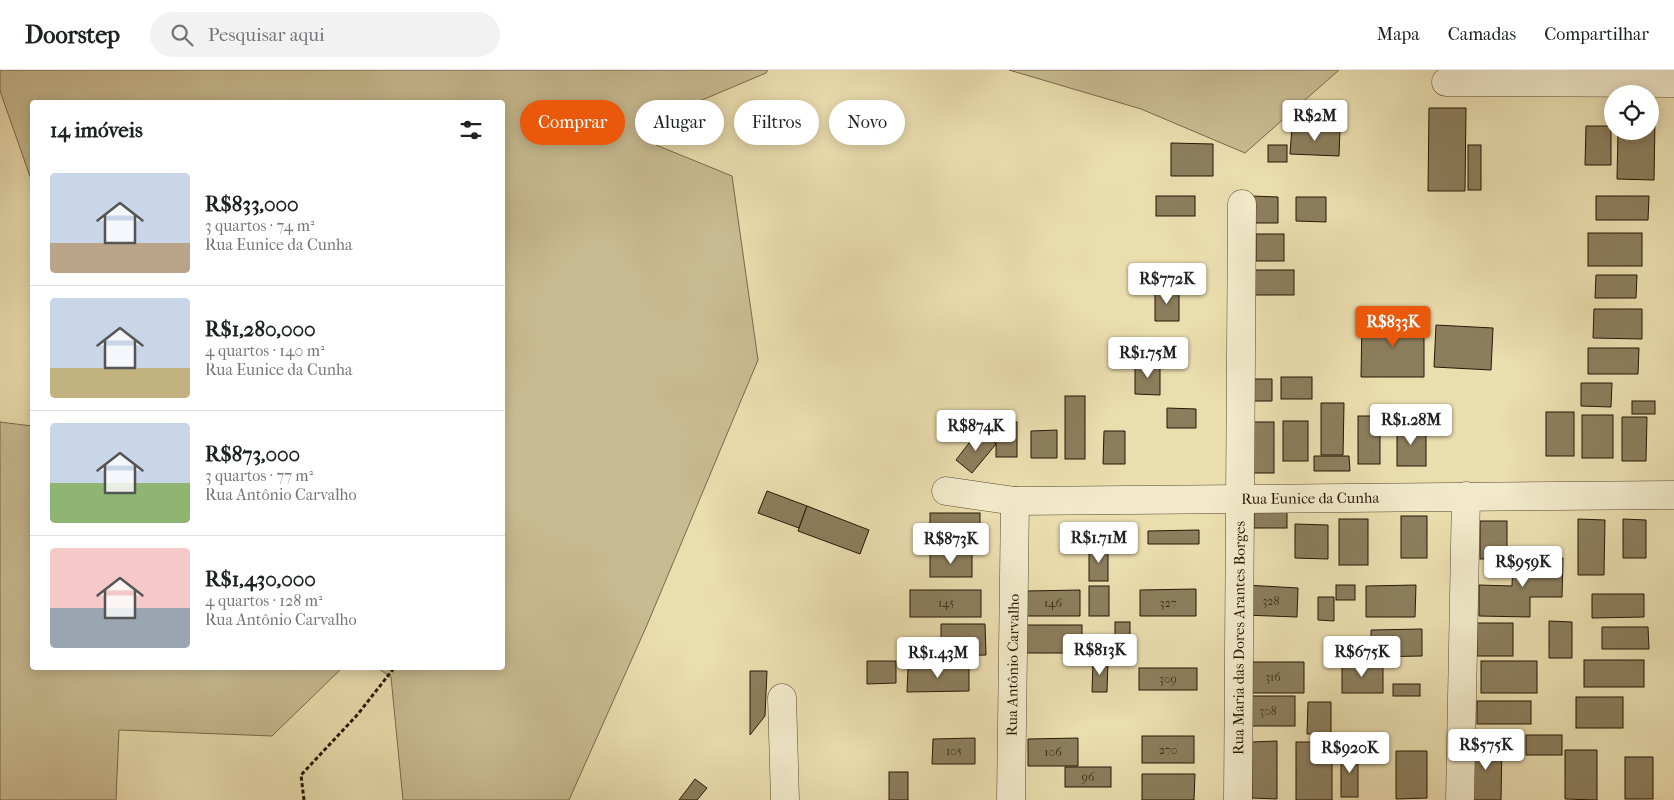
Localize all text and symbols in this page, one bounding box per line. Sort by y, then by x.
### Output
search box [150,12,500,57]
text: Doorstep [25,21,120,49]
icon: search [168,21,196,49]
text: Pesquisar aqui [208,24,325,46]
text: Mapa [1377,24,1420,45]
text: Camadas [1448,24,1516,45]
text: Compartilhar [1544,24,1649,45]
map controls [1604,85,1659,140]
button: locate [1604,85,1659,140]
chip: Comprar [520,100,625,145]
chip: Alugar [635,100,724,145]
chip: Filtros [734,100,819,145]
chip: Novo [829,100,905,145]
pin: R$2M [1285,100,1345,142]
text: R$2M [1293,106,1337,125]
icon: filters [457,116,485,144]
text: 14 imóveis [50,118,143,142]
text: R$833,000 [205,192,299,216]
icon: home [90,193,150,253]
text: 3 quartos · 74 m² [205,216,314,235]
text: Rua Eunice da Cunha [205,235,352,254]
pin: R$772K [1126,262,1208,305]
text: R$772K [1139,269,1195,288]
pin: R$833K [1352,306,1434,348]
text: R$833K [1366,312,1420,331]
text: R$1,280,000 [205,317,316,341]
icon: home [90,318,150,378]
pin: R$1.75M [1102,336,1194,379]
text: 4 quartos · 140 m² [205,341,325,360]
text: R$1.75M [1119,343,1177,362]
text: Rua Eunice da Cunha [205,360,352,379]
pin: R$1.28M [1365,404,1457,446]
pin: R$874K [935,410,1017,452]
text: R$1.28M [1381,410,1441,429]
text: R$874K [948,416,1004,435]
text: R$873,000 [205,442,300,466]
icon: home [90,443,150,503]
text: 3 quartos · 77 m² [205,466,313,485]
text: Rua Antônio Carvalho [205,485,357,504]
street label: Rua Eunice da Cunha [1241,489,1381,508]
street label: Rua Maria das Dores Arantes Borges [1229,520,1249,755]
pin: R$873K [910,522,992,565]
pin: R$1.71M [1053,522,1145,564]
text: R$1.71M [1071,528,1127,547]
text: R$873K [924,529,978,548]
pin: R$959K [1482,546,1564,588]
text: R$959K [1495,552,1551,571]
text: R$1,430,000 [205,567,316,591]
icon: home [90,568,150,628]
text: 4 quartos · 128 m² [205,591,323,610]
street label: Rua Antônio Carvalho [1003,593,1023,736]
house number: 328 [1262,594,1280,608]
house number: 145 [938,596,954,610]
house number: 146 [1044,596,1062,610]
house number: 327 [1160,596,1177,610]
text: Rua Antônio Carvalho [205,610,357,629]
pin: R$813K [1059,634,1141,676]
pin: R$1.43M [892,636,984,679]
pin: R$675K [1321,636,1403,678]
text: R$813K [1074,640,1126,659]
text: R$675K [1334,642,1390,661]
text: R$1.43M [908,643,968,662]
house number: 316 [1265,670,1281,684]
house number: 309 [1159,672,1177,686]
house number: 308 [1259,704,1277,718]
pin: R$575K [1445,728,1527,771]
pin: R$920K [1309,732,1391,774]
text: R$575K [1459,735,1513,754]
text: R$920K [1321,738,1379,757]
house number: 270 [1159,743,1177,757]
house number: 105 [946,744,962,758]
house number: 106 [1044,745,1062,759]
house number: 96 [1082,770,1095,784]

